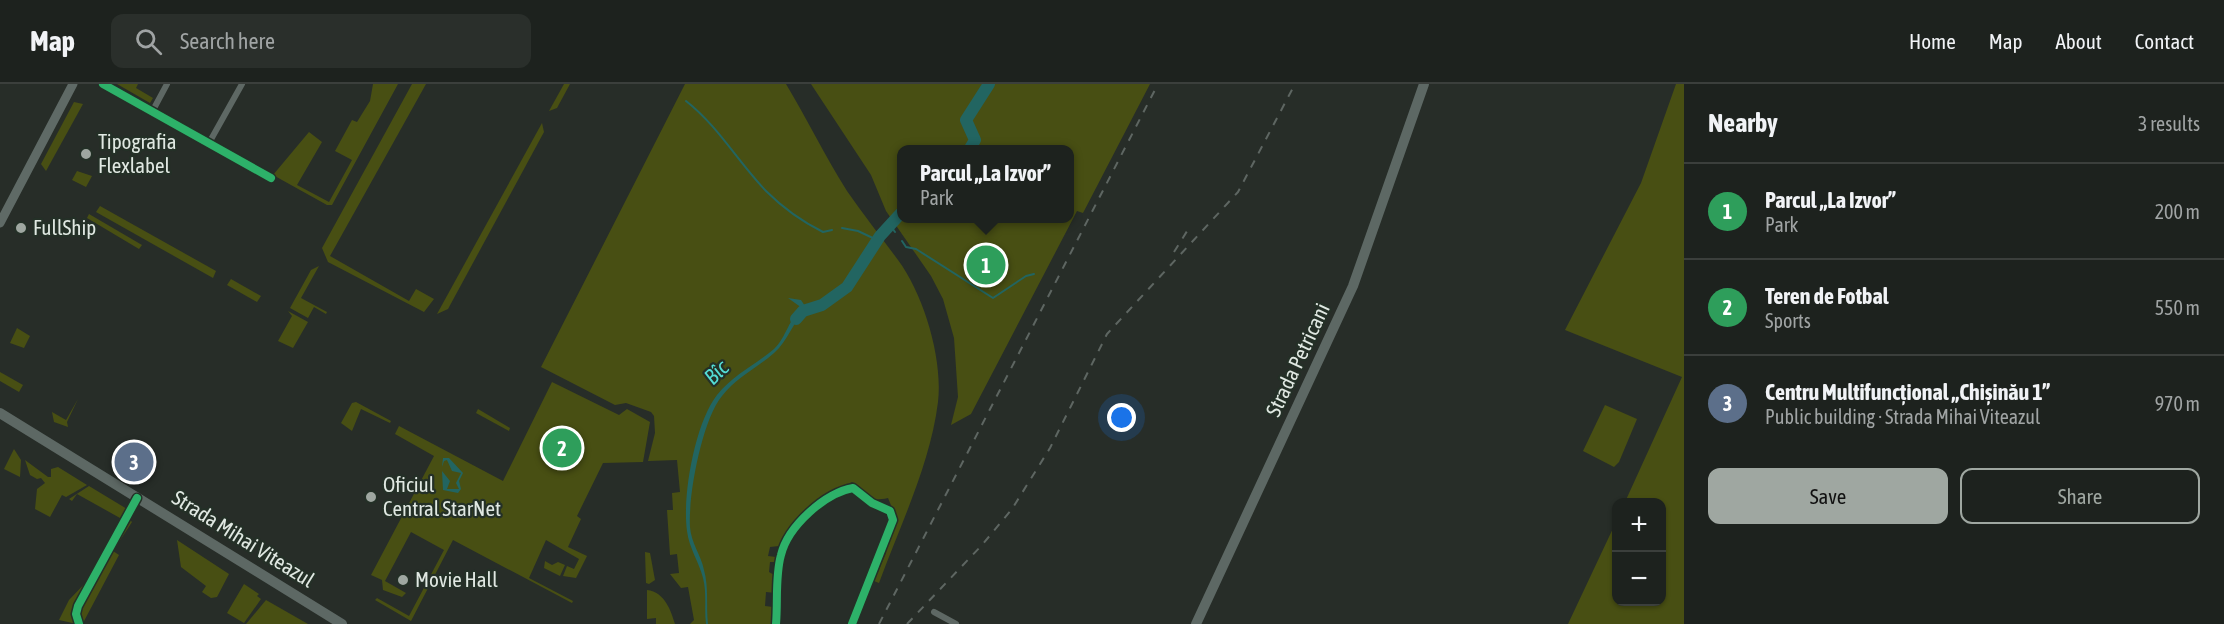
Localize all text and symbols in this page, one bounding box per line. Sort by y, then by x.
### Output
search box [111,14,531,68]
text: Map [30,25,75,57]
icon: search [132,25,165,58]
text: Search here [180,28,275,54]
text: Home [1909,29,1956,53]
text: Map [1989,29,2023,53]
text: About [2056,29,2102,53]
text: Contact [2135,29,2194,53]
text: Nearby [1708,108,1778,138]
text: 3 results [2138,112,2200,135]
place label: Tipografia Flexlabel [98,129,176,177]
popup [897,145,1074,223]
marker: Tipografia Flexlabel [79,147,93,161]
text: Parcul „La Izvor” [920,160,1051,186]
text: Park [920,186,954,209]
text: Parcul „La Izvor” [1765,187,1896,213]
text: 1 [1723,200,1732,223]
text: 200 m [2155,200,2200,223]
text: Park [1765,213,1798,236]
place label: FullShip [33,215,96,239]
marker: FullShip [14,221,28,235]
pin: 1 [966,242,1006,288]
text: Teren de Fotbal [1765,283,1889,309]
text: 2 [1723,296,1732,319]
text: 550 m [2155,296,2200,319]
street label: Strada Petricani [1260,299,1334,420]
text: Sports [1765,309,1811,332]
water label: Bîc [698,354,734,390]
text: Centru Multifuncțional „Chișinău 1” [1765,379,2050,405]
text: 3 [1723,392,1732,415]
text: 970 m [2155,392,2200,415]
your location [1107,403,1136,432]
text: Public building · Strada Mihai Viteazul [1765,405,2040,428]
pin: 2 [542,426,582,470]
pin: 3 [114,440,154,484]
button: Save [1708,468,1948,524]
button: Share [1960,468,2200,524]
place label: Oficiul Central StarNet [383,472,501,520]
street label: Strada Mihai Viteazul [168,485,319,592]
marker: Oficiul Central StarNet [364,490,378,504]
map controls [1612,498,1666,606]
button: + [1612,498,1666,552]
button: − [1612,552,1666,606]
place label: Movie Hall [415,567,498,591]
marker: Movie Hall [396,573,410,587]

